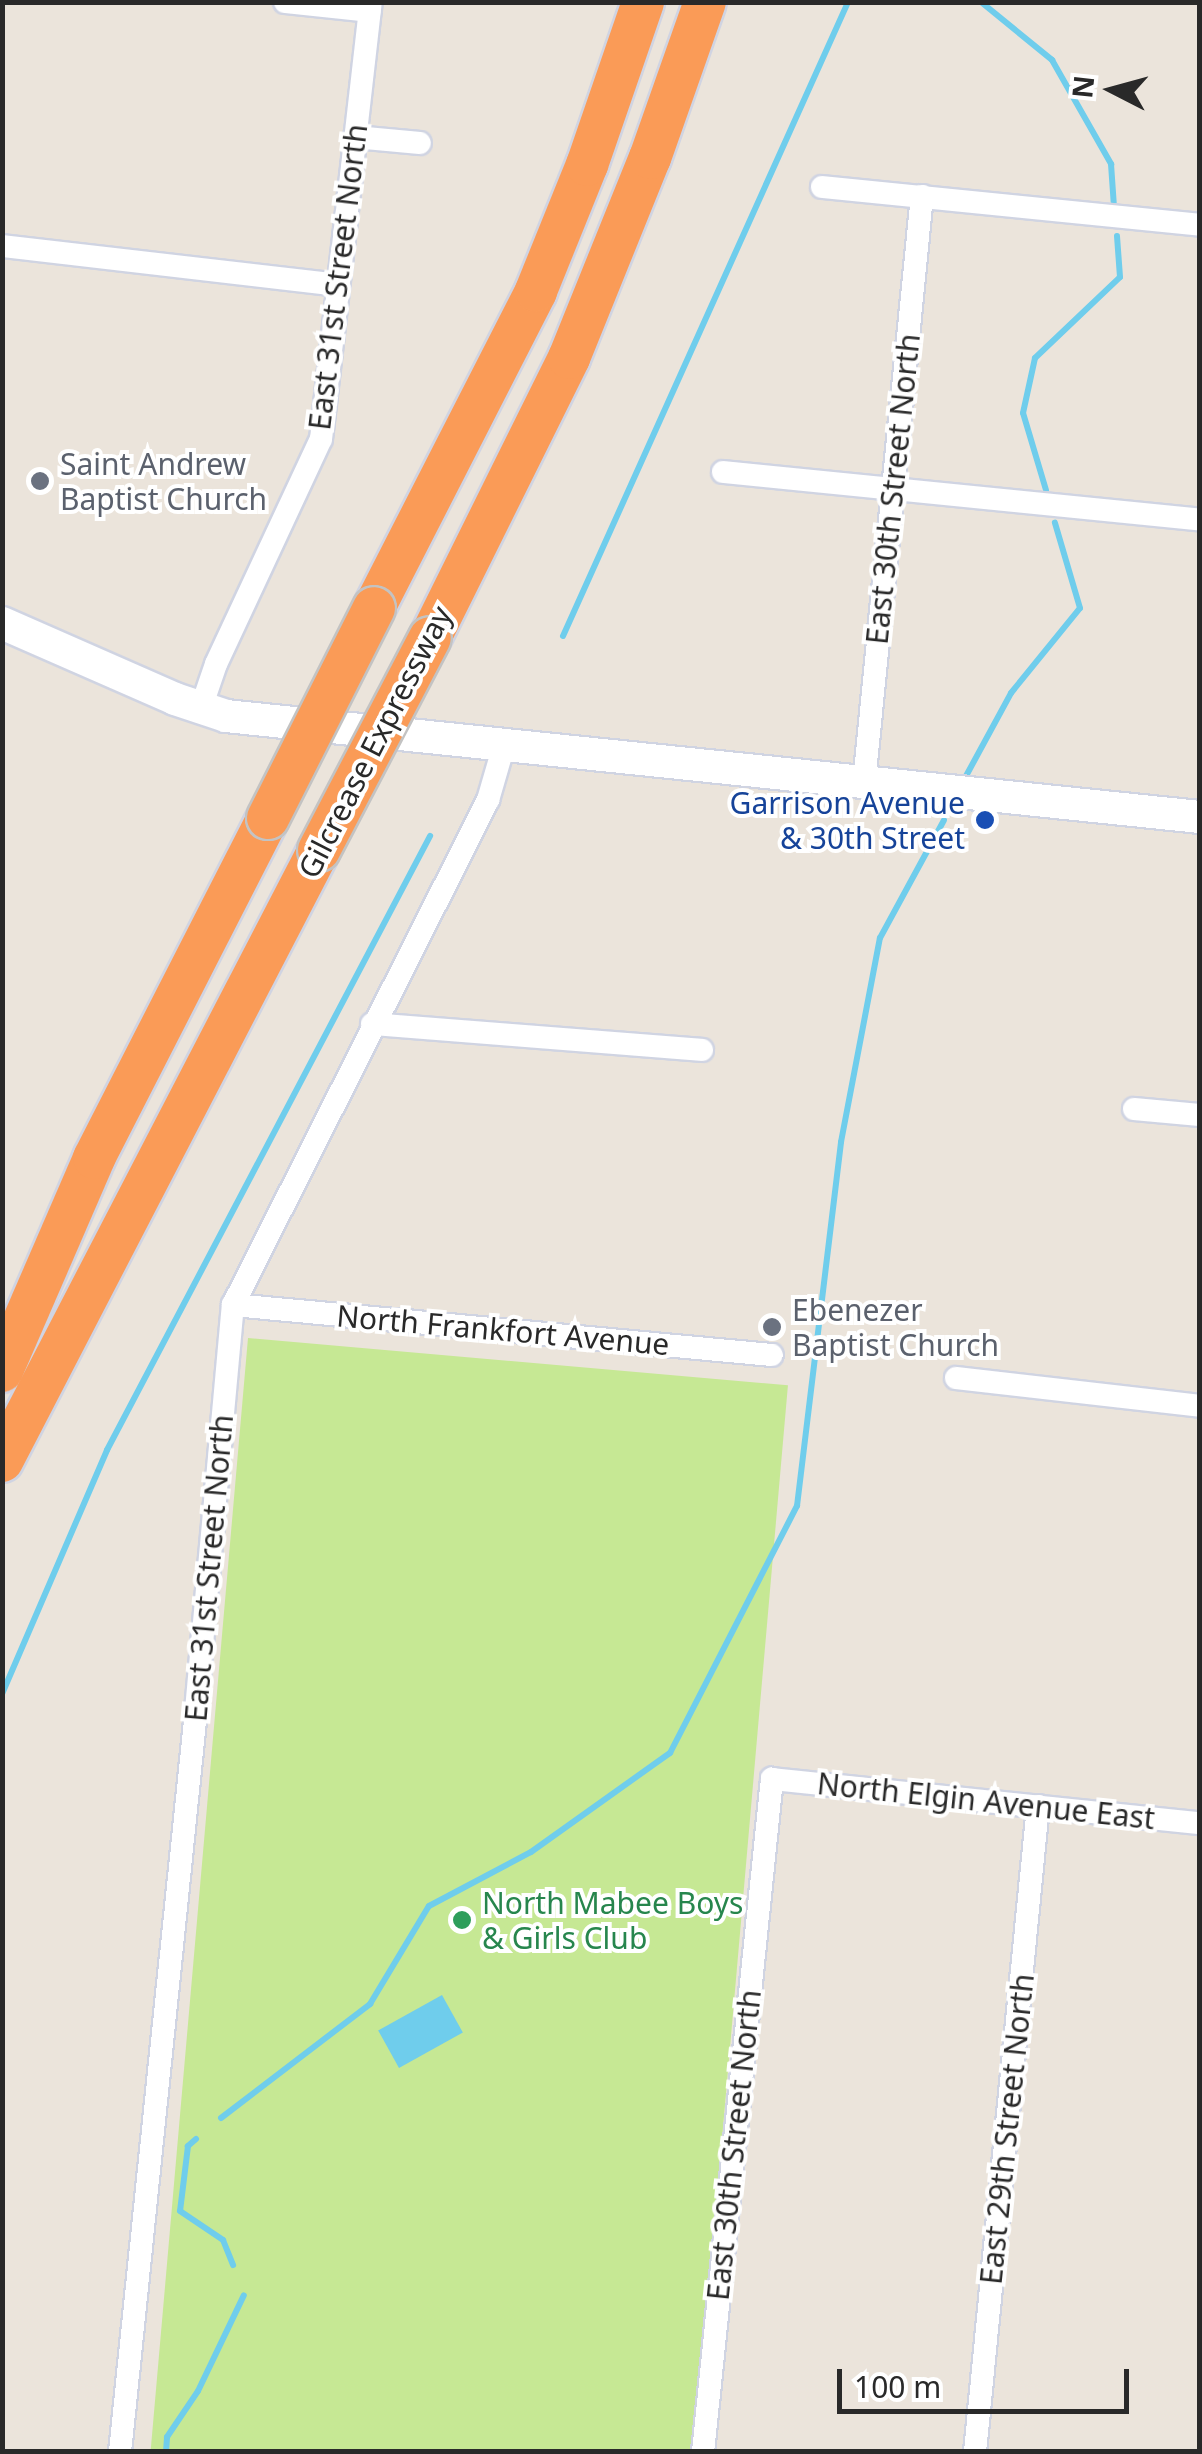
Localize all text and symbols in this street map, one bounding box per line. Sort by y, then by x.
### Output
north arrow [1062,40,1162,140]
text: N [1062,74,1102,100]
street label: East 31st Street North [301,122,375,432]
street label: East 30th Street North [859,332,927,646]
place label: Saint Andrew Baptist Church [60,446,267,516]
marker: Saint Andrew Baptist Church [29,470,51,492]
street label: Gilcrease Expressway [291,600,459,884]
place label: Garrison Avenue & 30th Street [730,785,965,856]
marker: Garrison Avenue & 30th Street [974,809,996,831]
place label: Ebenezer Baptist Church [792,1292,999,1362]
street label: North Frankfort Avenue [335,1298,671,1362]
marker: Ebenezer Baptist Church [761,1316,783,1338]
street label: East 31st Street North [178,1413,240,1723]
street label: North Elgin Avenue East [815,1765,1157,1837]
place label: North Mabee Boys & Girls Club [482,1885,743,1956]
marker: North Mabee Boys & Girls Club [451,1909,473,1931]
street label: East 29th Street North [973,1972,1041,2286]
street label: East 30th Street North [700,1988,768,2302]
scale bar [842,2349,1134,2411]
text: 100 m [854,2366,941,2407]

